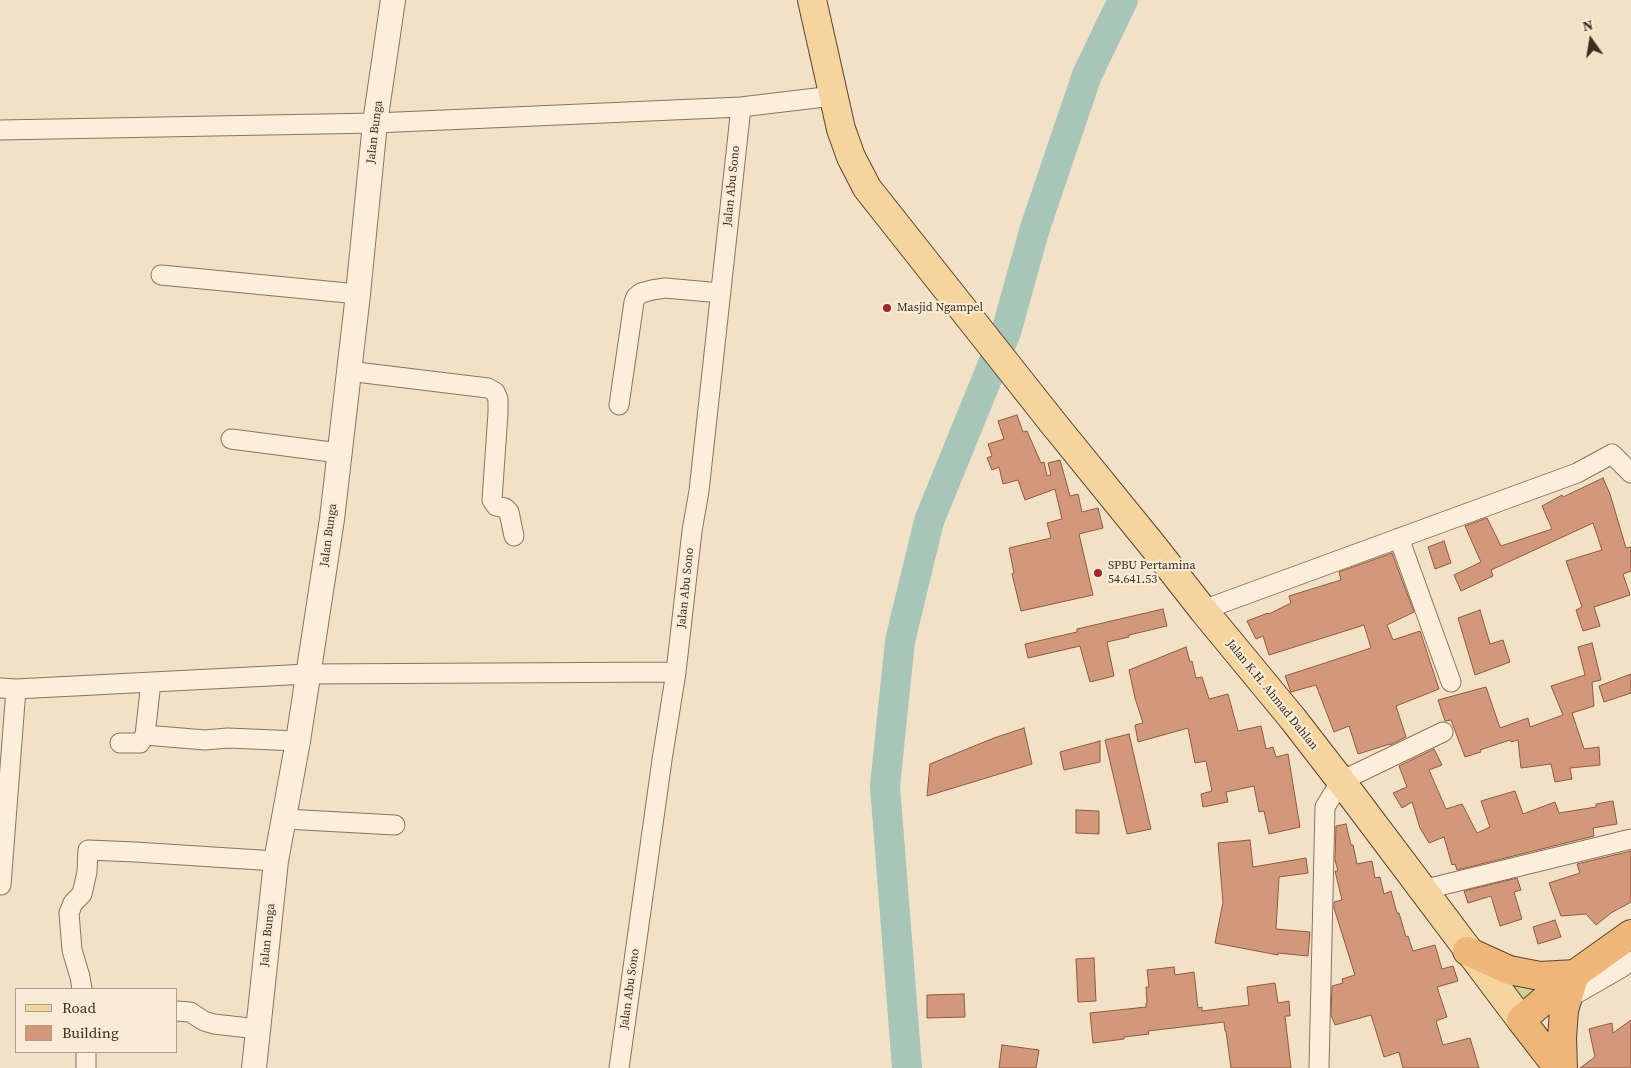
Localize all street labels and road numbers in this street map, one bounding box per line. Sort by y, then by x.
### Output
street label: Jalan Bunga [364,100,386,164]
street label: Jalan Abu Sono [721,145,743,227]
street label: Jalan Bunga [317,503,341,567]
street label: Jalan Abu Sono [675,547,697,629]
street label: Jalan K.H. Ahmad Dahlan [1223,637,1321,753]
street label: Jalan Bunga [258,903,278,967]
street label: Jalan Abu Sono [617,948,643,1030]

